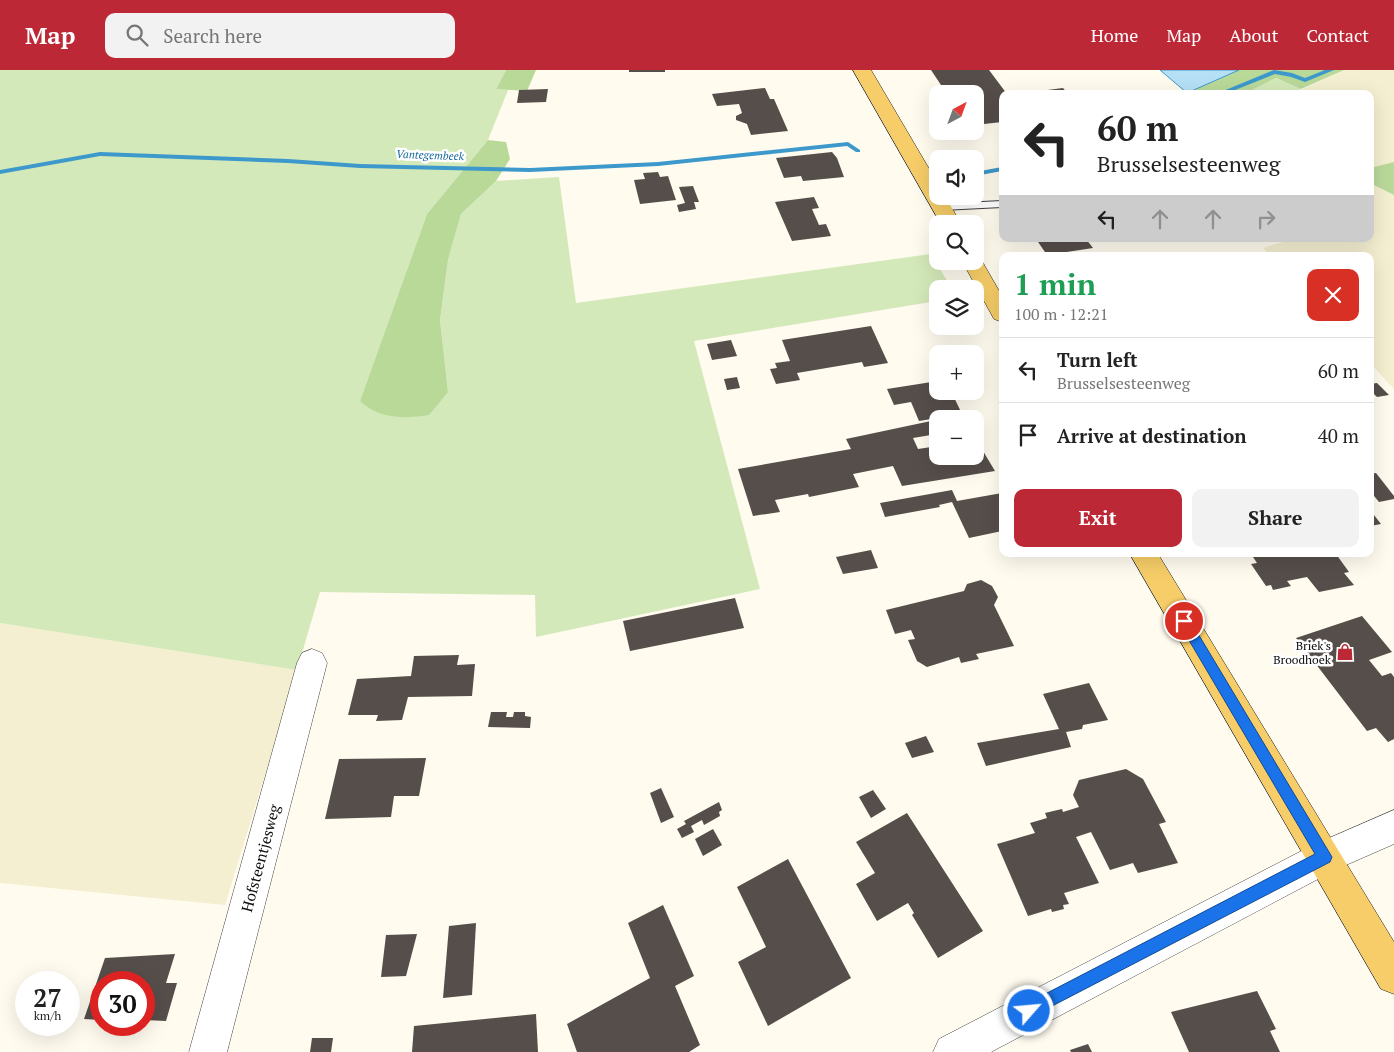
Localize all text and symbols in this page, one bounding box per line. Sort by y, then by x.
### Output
search box [105,13,455,58]
text: Map [25,19,75,51]
icon: search [123,21,151,49]
text: Search here [163,23,262,48]
text: Home [1091,23,1138,47]
text: Map [1166,23,1201,47]
text: About [1229,23,1278,47]
text: Contact [1306,23,1369,47]
north arrow [929,85,984,140]
map controls [929,85,984,465]
text: 60 m [1097,105,1178,151]
icon: left [1014,110,1079,175]
water label: Vantegembeek [396,147,465,163]
text: Brusselsesteenweg [1097,149,1280,178]
button: sound [929,150,984,205]
icon: left [1093,205,1121,233]
icon: ahead [1146,205,1174,233]
icon: ahead [1199,205,1227,233]
icon: right [1252,205,1280,233]
button: search [929,215,984,270]
text: 1 min [1014,264,1096,304]
button: close [1307,269,1359,321]
button: layers [929,280,984,335]
text: 100 m · 12:21 [1014,303,1108,325]
button: + [929,345,984,400]
text: Turn left [1057,347,1138,372]
icon: left [1014,356,1042,384]
text: 60 m [1318,358,1359,383]
text: Brusselsesteenweg [1057,372,1190,394]
button: − [929,410,984,465]
icon: arrive [1014,421,1042,449]
text: Arrive at destination [1057,423,1246,448]
text: 40 m [1318,423,1359,448]
button: Exit [1014,489,1182,547]
button: Share [1192,489,1359,547]
pin [1163,600,1205,642]
icon: arrive [1170,607,1198,635]
place label: Briek's Broodhoek [1273,638,1332,667]
shop icon: Briek's Broodhoek [1335,642,1355,662]
street label: Hofsteentjesweg [236,801,284,914]
speed limit sign: 30 [90,971,155,1036]
text: 27 [33,981,62,1014]
position arrow [1002,984,1054,1036]
text: km/h [34,1008,61,1023]

